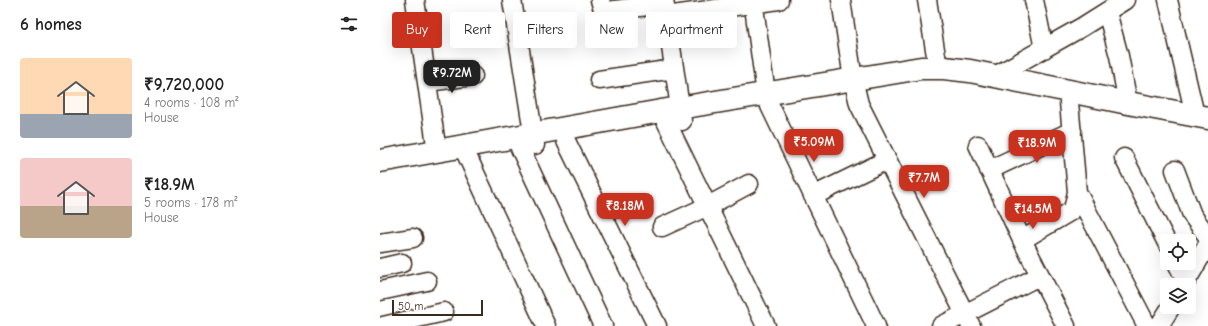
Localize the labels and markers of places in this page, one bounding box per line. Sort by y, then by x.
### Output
pin: ₹9.72M [419,60,485,94]
pin: ₹5.09M [781,129,847,163]
pin: ₹18.9M [1004,130,1070,164]
pin: ₹7.7M [896,165,952,199]
pin: ₹8.18M [592,193,658,227]
pin: ₹14.5M [1000,196,1066,230]

